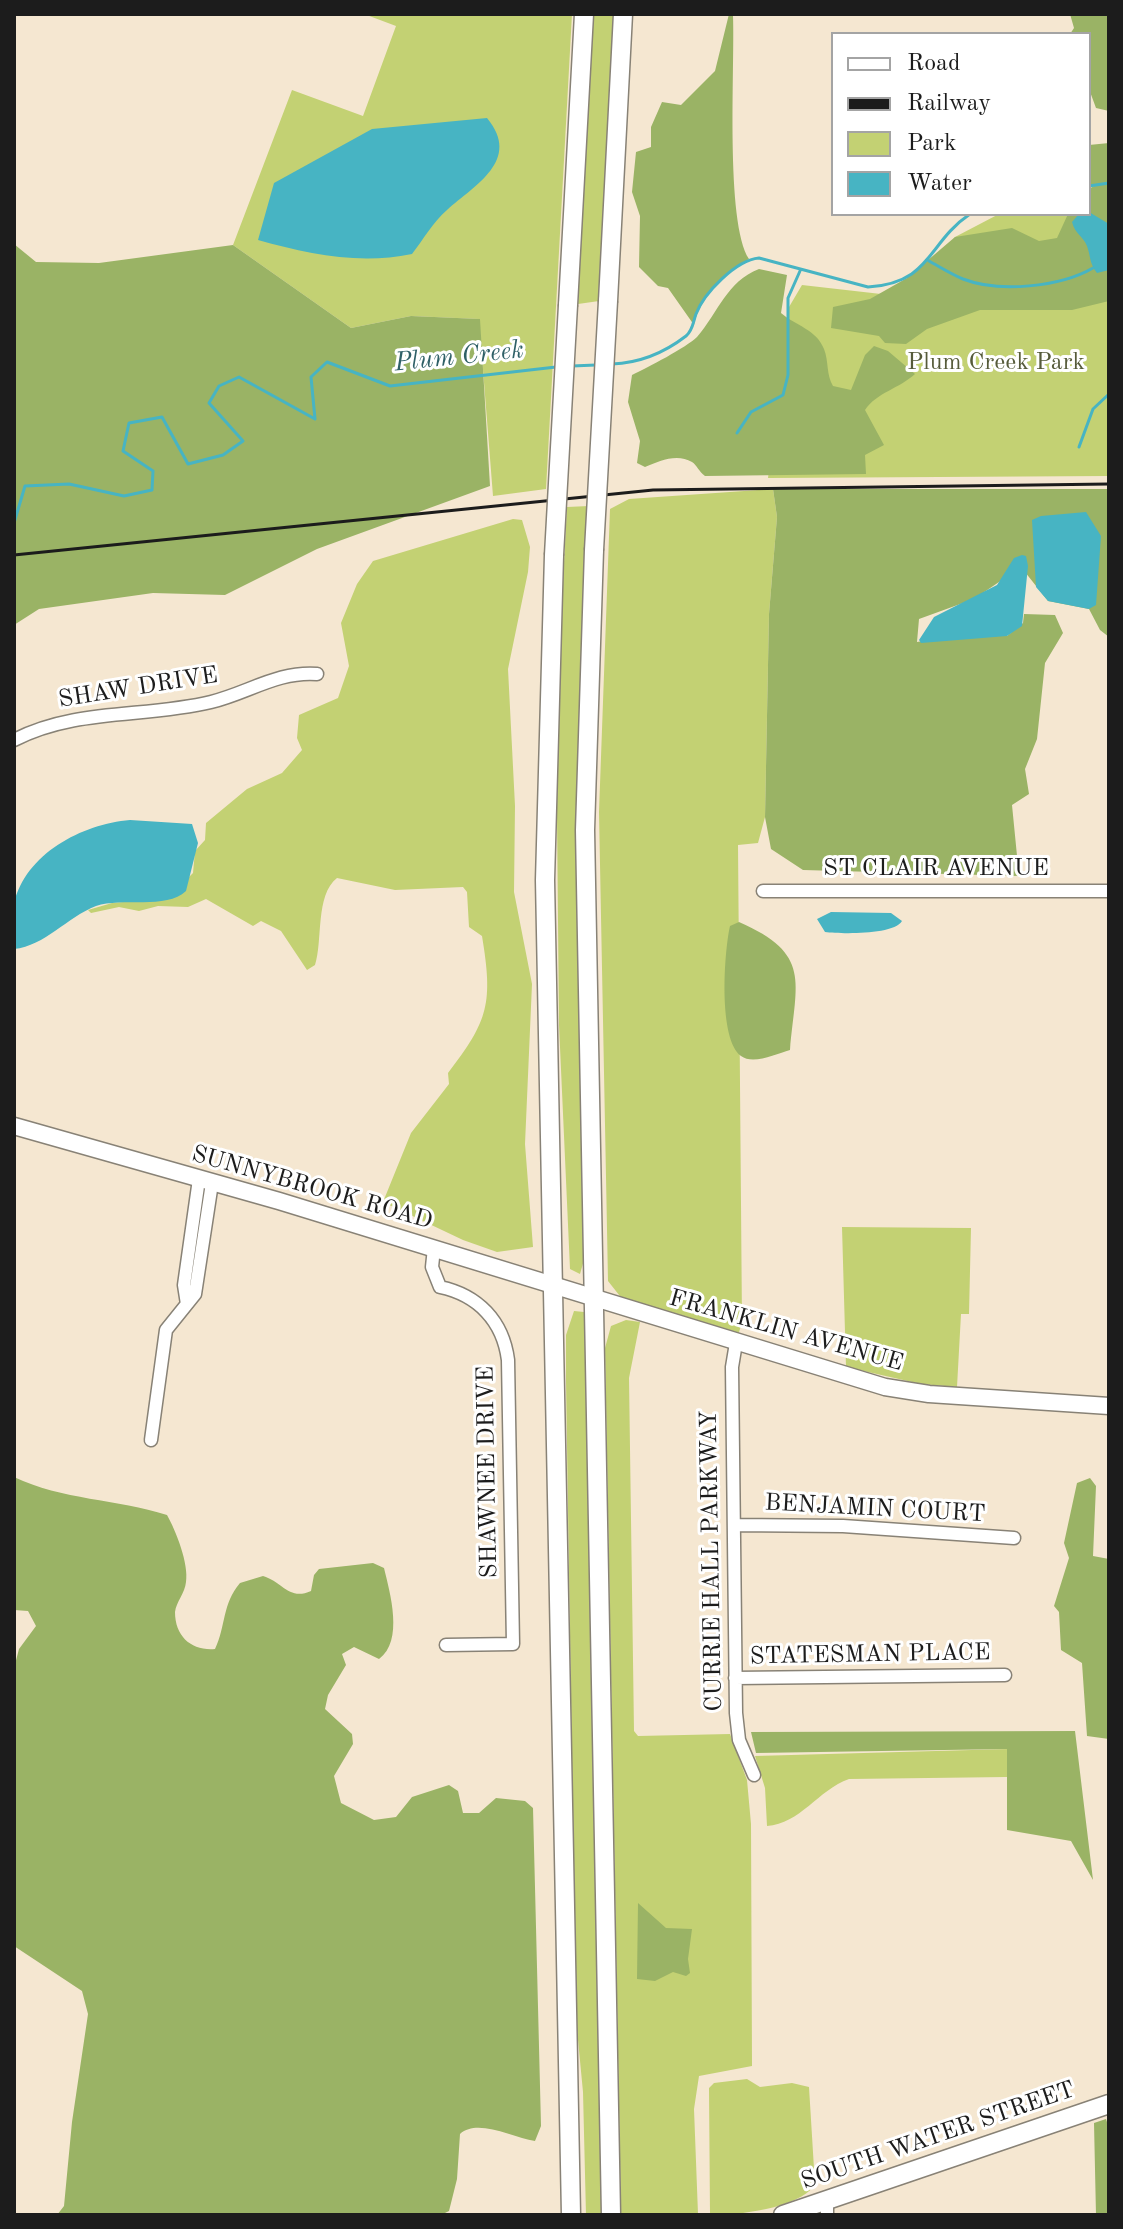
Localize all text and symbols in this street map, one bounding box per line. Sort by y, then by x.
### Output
legend [831,32,1091,216]
text: Road [907,52,960,76]
text: Railway [907,92,991,116]
text: Park [907,132,956,156]
text: Water [907,172,972,196]
water label: Plum Creek [393,335,525,379]
park label: Plum Creek Park [907,349,1085,377]
street label: SHAW DRIVE [56,661,220,715]
street label: ST CLAIR AVENUE [823,855,1049,883]
street label: SUNNYBROOK ROAD [188,1140,436,1236]
street label: FRANKLIN AVENUE [666,1284,906,1378]
street label: SHAWNEE DRIVE [472,1365,504,1579]
street label: CURRIE HALL PARKWAY [695,1410,729,1712]
street label: BENJAMIN COURT [764,1489,986,1529]
street label: STATESMAN PLACE [749,1639,991,1671]
street label: SOUTH WATER STREET [797,2076,1079,2196]

